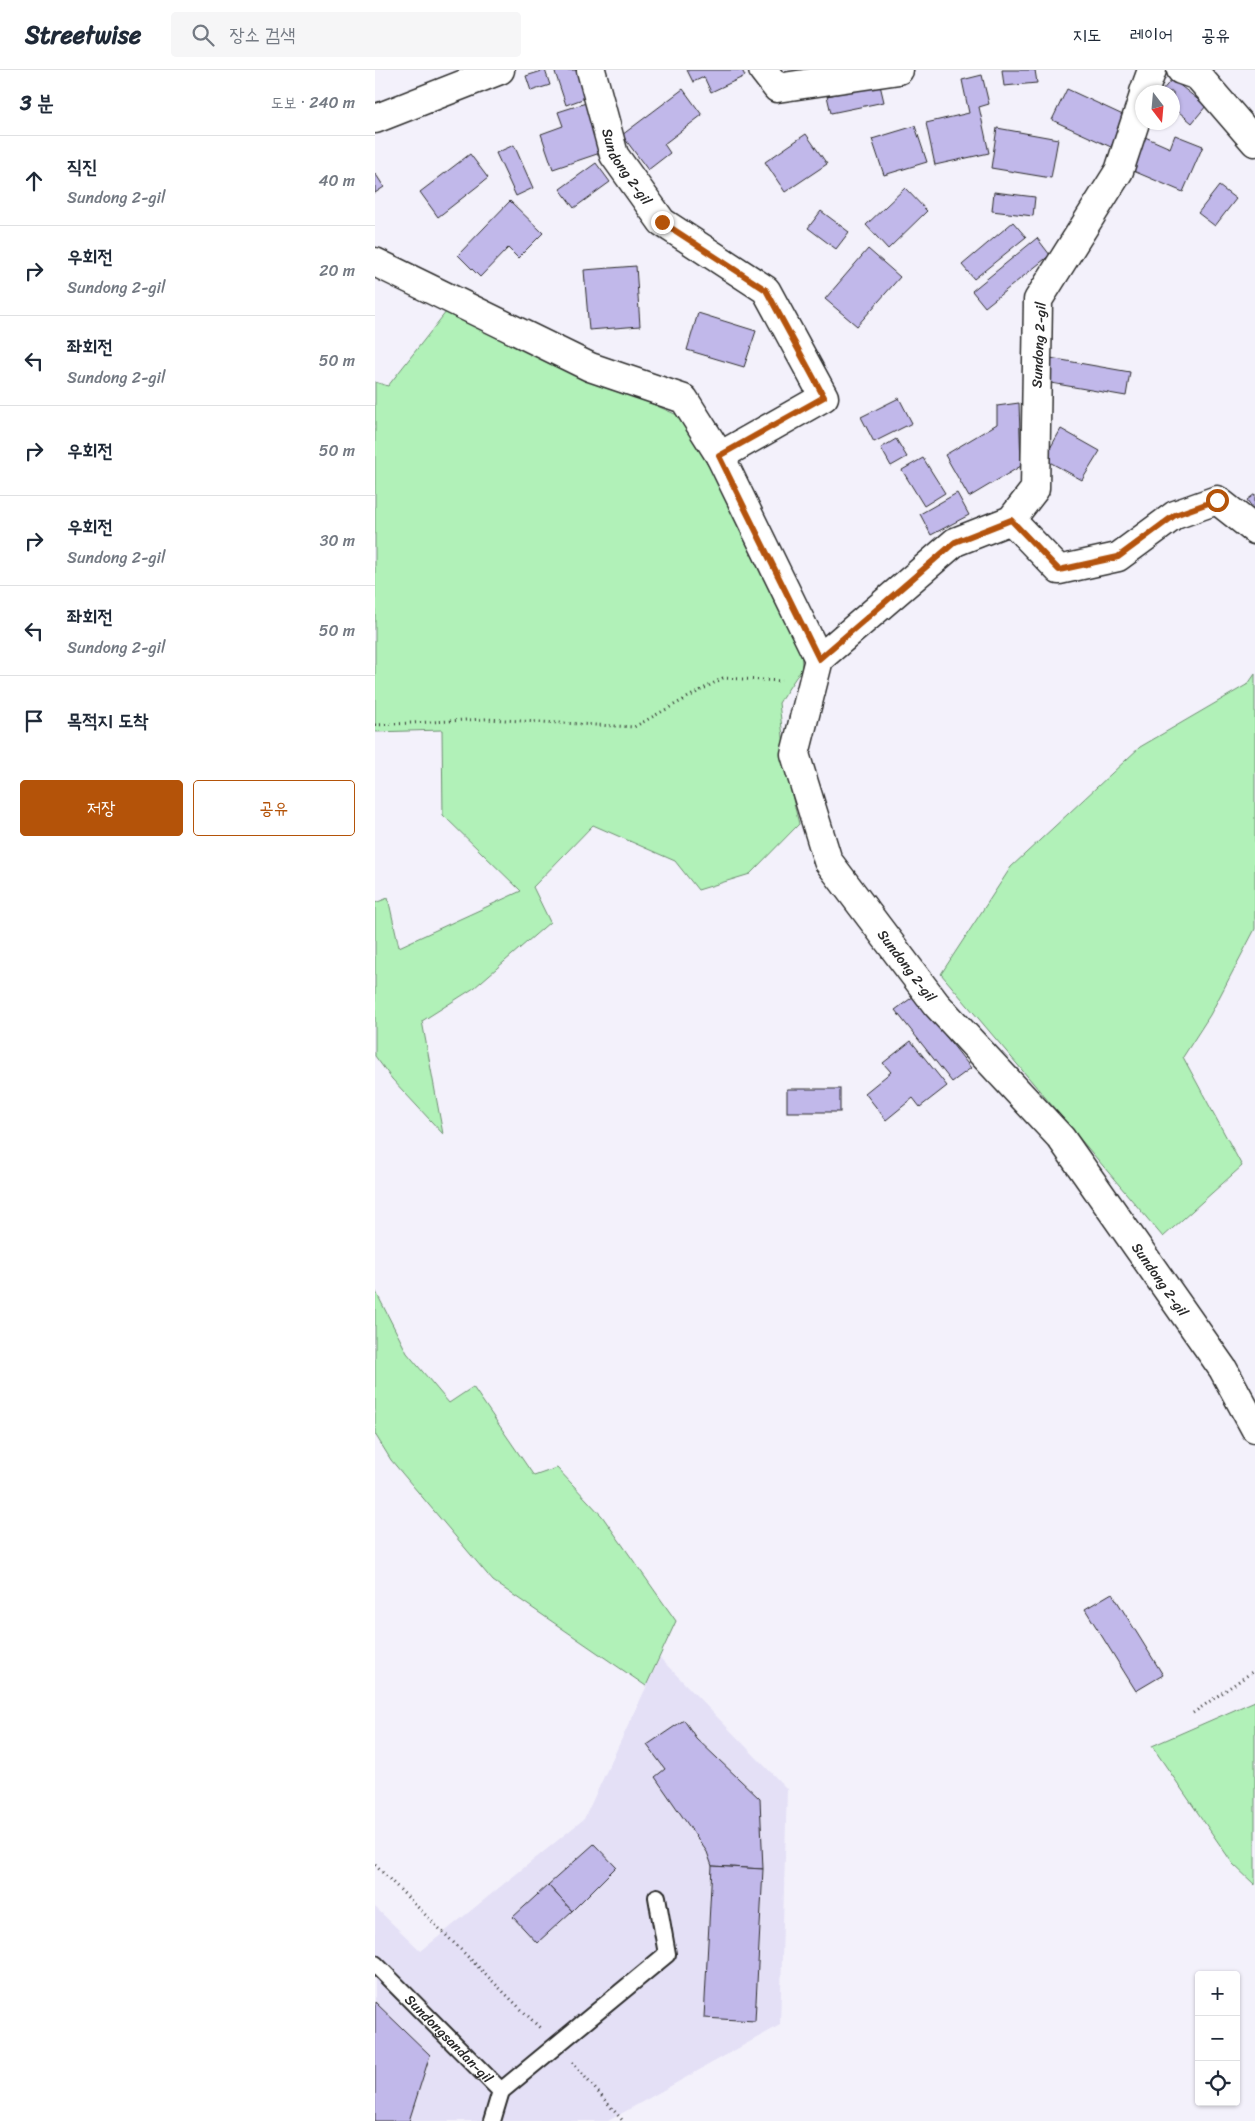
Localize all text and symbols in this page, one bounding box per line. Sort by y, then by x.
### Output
search box [171,12,521,57]
text: Streetwise [25,14,141,56]
text: 장소 검색 [229,18,295,51]
text: 지도 [1073,19,1102,51]
text: 레이어 [1130,19,1173,51]
text: 공유 [1201,19,1230,51]
icon: search [189,21,217,49]
text: 3 분 [20,84,54,122]
north arrow [1135,85,1180,130]
text: 도보 · 240 m [271,88,355,117]
street label: Sundong 2-gil [595,126,659,211]
text: 직진 [67,150,98,183]
text: 40 m [318,166,355,195]
icon: ahead [20,167,48,195]
text: Sundong 2-gil [67,183,165,212]
route end [651,211,674,234]
text: 우회전 [67,240,113,273]
text: 20 m [319,256,355,285]
icon: right [20,257,48,285]
text: Sundong 2-gil [67,273,165,302]
street label: Sundong 2-gil [1024,300,1054,389]
text: 좌회전 [67,330,113,363]
text: 50 m [319,346,355,375]
icon: left [20,347,48,375]
text: Sundong 2-gil [67,363,165,392]
text: 우회전 [67,434,113,467]
text: 50 m [319,436,355,465]
icon: right [20,437,48,465]
route start [1206,489,1229,512]
text: 우회전 [67,510,113,543]
text: 30 m [320,526,355,555]
icon: right [20,527,48,555]
text: Sundong 2-gil [67,543,165,572]
text: 좌회전 [67,600,113,633]
text: 50 m [319,616,355,645]
icon: left [20,617,48,645]
text: Sundong 2-gil [67,633,165,662]
text: 목적지 도착 [67,704,148,737]
icon: arrive [20,707,48,735]
button: 저장 [20,780,183,836]
button: 공유 [193,780,355,836]
street label: Sundong 2-gil [871,924,944,1008]
street label: Sundong 2-gil [1125,1237,1196,1323]
map controls [1195,1971,1240,2106]
button: + [1195,1971,1240,2016]
street label: Sundongsandan-gil [399,1988,500,2090]
button: − [1195,2016,1240,2061]
button: locate [1195,2061,1240,2106]

